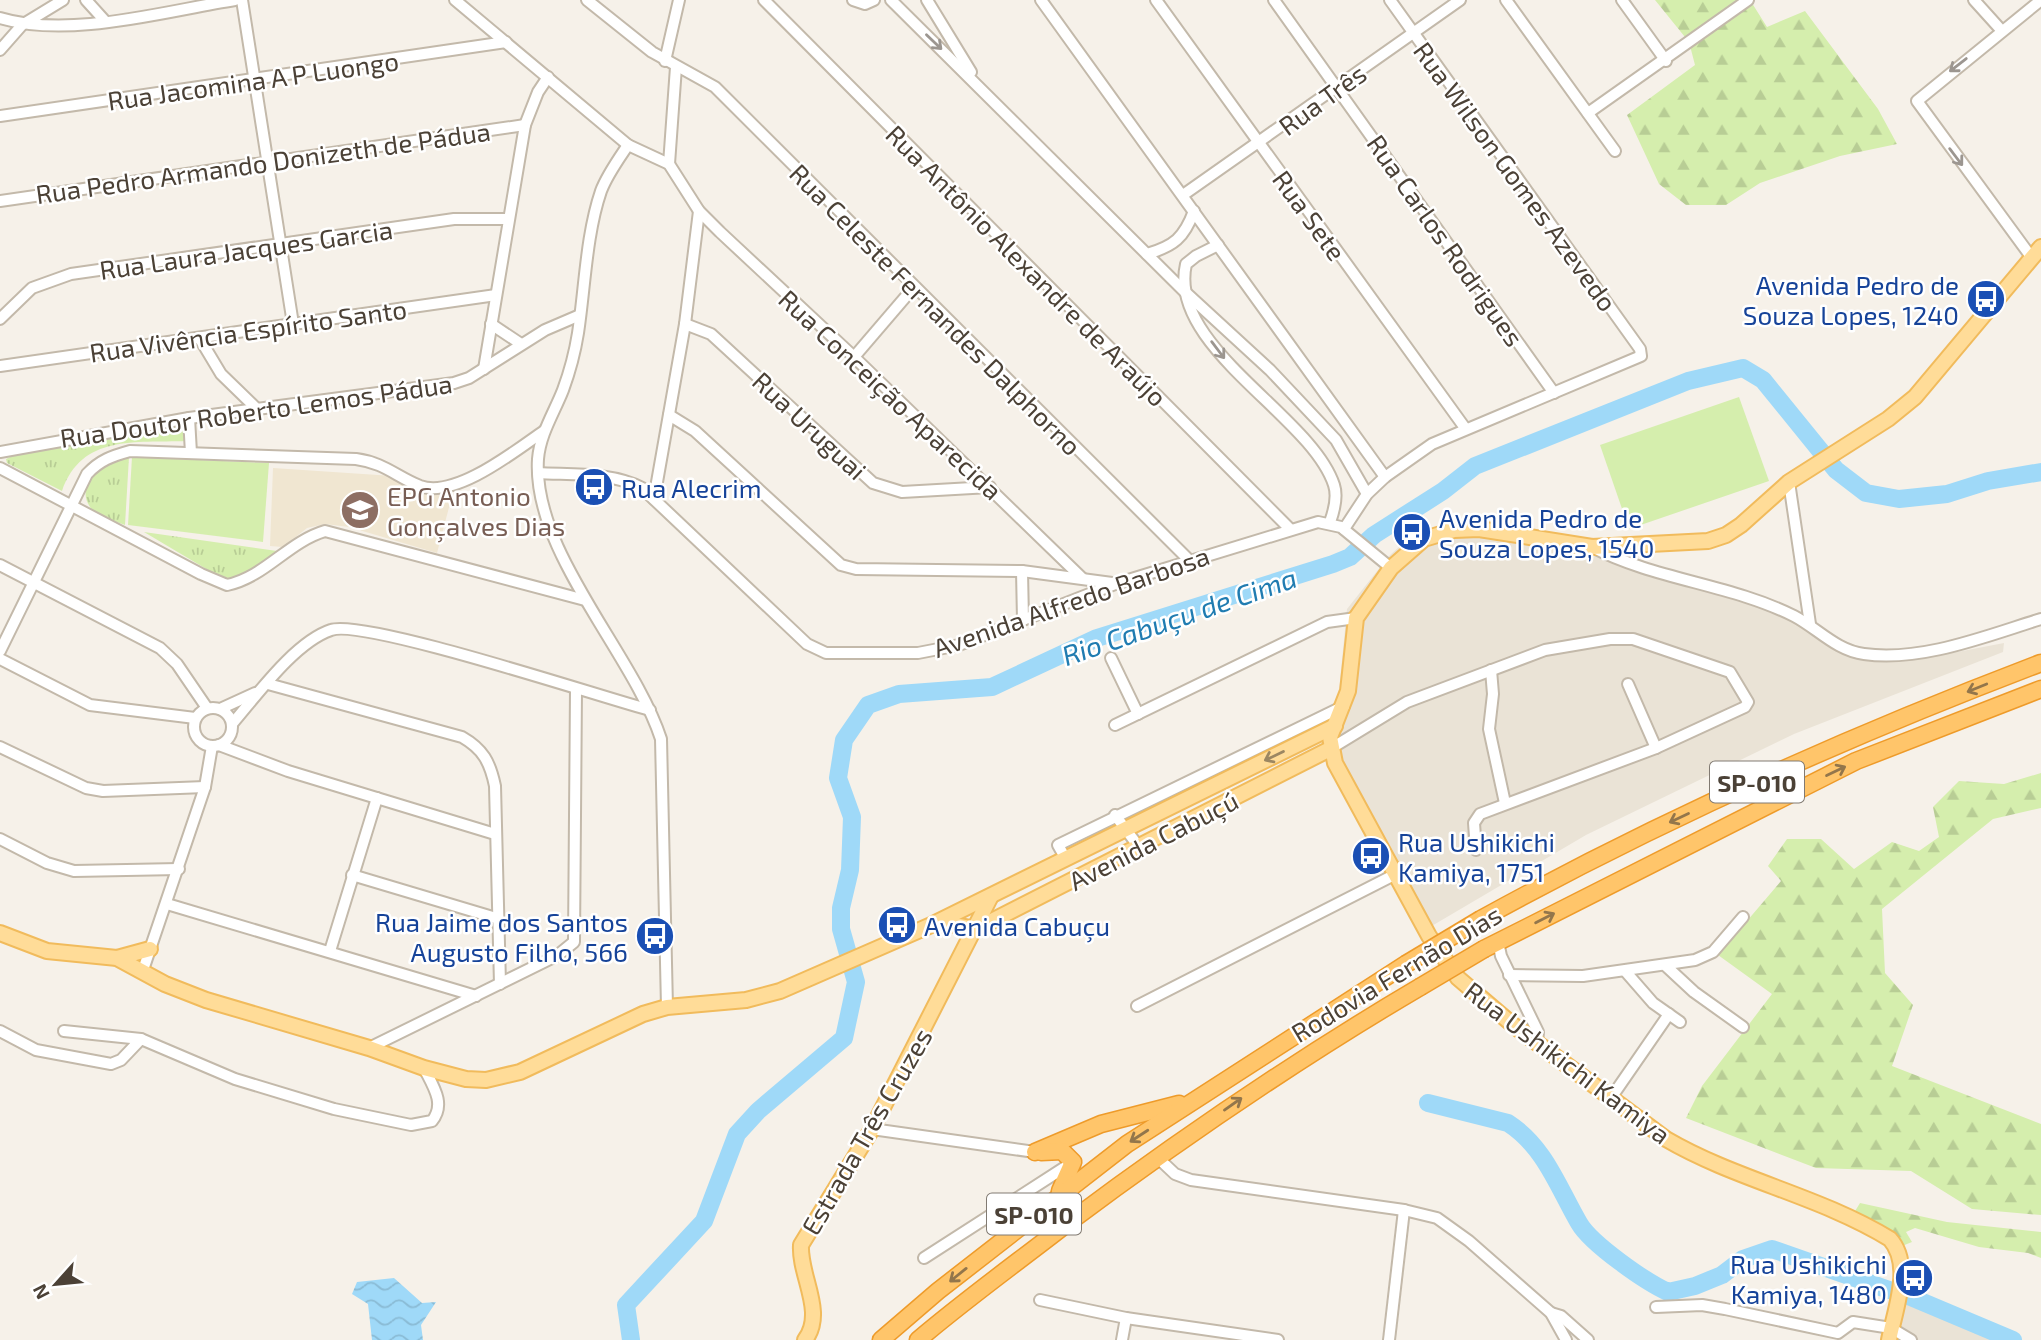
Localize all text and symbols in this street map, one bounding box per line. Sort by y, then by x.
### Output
one-way arrow [925,33,942,50]
street label: Rua Wilson Gomes Azevedo [1408,35,1624,317]
street label: Rua Jacomina A P Luongo [105,44,401,116]
street label: Rua Três [1272,57,1372,141]
one-way arrow [1950,58,1968,73]
street label: Rua Pedro Armando Donizeth de Pádua [34,115,492,209]
street label: Rua Antônio Alexandre de Araújo [880,118,1174,412]
street label: Rua Carlos Rodrigues [1361,128,1531,352]
one-way arrow [1948,147,1963,166]
street label: Rua Celeste Fernandes Dalphorno [784,157,1088,461]
street label: Rua Sete [1267,164,1353,266]
street label: Rua Laura Jacques Garcia [97,213,395,285]
place label: Avenida Pedro de Souza Lopes, 1240 [1743,269,1959,330]
bus stop icon: Avenida Pedro de Souza Lopes, 1240 [1965,278,2007,320]
street label: Rua Conceição Aparecida [772,283,1009,507]
street label: Rua Vivência Espírito Santo [87,292,409,368]
one-way arrow [1211,340,1226,359]
street label: Rua Uruguai [747,365,873,485]
street label: Rua Doutor Roberto Lemos Pádua [58,367,454,453]
bus stop icon: Rua Alecrim [573,466,615,508]
place label: Rua Alecrim [621,472,762,503]
place label: EPG Antonio Gonçalves Dias [387,480,565,543]
school or university icon: EPG Antonio Gonçalves Dias [339,489,381,531]
place label: Avenida Pedro de Souza Lopes, 1540 [1439,502,1655,563]
bus stop icon: Avenida Pedro de Souza Lopes, 1540 [1391,511,1433,553]
street label: Avenida Alfredo Barbosa [929,539,1213,663]
water label: Rio Cabuçu de Cima [1057,560,1301,673]
one-way arrow [1967,682,1989,695]
one-way arrow [1264,749,1285,763]
road number: SP-010 [1710,762,1804,802]
one-way arrow [1825,764,1846,777]
street label: Avenida Cabuçú [1063,784,1244,898]
one-way arrow [1669,812,1690,825]
place label: Rua Ushikichi Kamiya, 1751 [1398,826,1555,887]
bus stop icon: Rua Ushikichi Kamiya, 1751 [1350,835,1392,877]
street label: Rodovia Fernão Dias [1285,898,1507,1048]
bus stop icon: Avenida Cabuçu [876,904,918,946]
place label: Rua Jaime dos Santos Augusto Filho, 566 [375,906,628,967]
place label: Avenida Cabuçu [924,910,1110,943]
one-way arrow [1534,910,1555,924]
bus stop icon: Rua Jaime dos Santos Augusto Filho, 566 [634,915,676,957]
street label: Rua Ushikichi Kamiya [1459,975,1677,1149]
street label: Estrada Três Cruzes [794,1022,938,1240]
one-way arrow [1223,1097,1242,1111]
one-way arrow [1129,1130,1149,1144]
road number: SP-010 [987,1194,1081,1234]
place label: Rua Ushikichi Kamiya, 1480 [1730,1248,1887,1309]
north arrow [21,1249,91,1319]
bus stop icon: Rua Ushikichi Kamiya, 1480 [1893,1257,1935,1299]
one-way arrow [950,1267,968,1282]
text: N [27,1281,54,1303]

